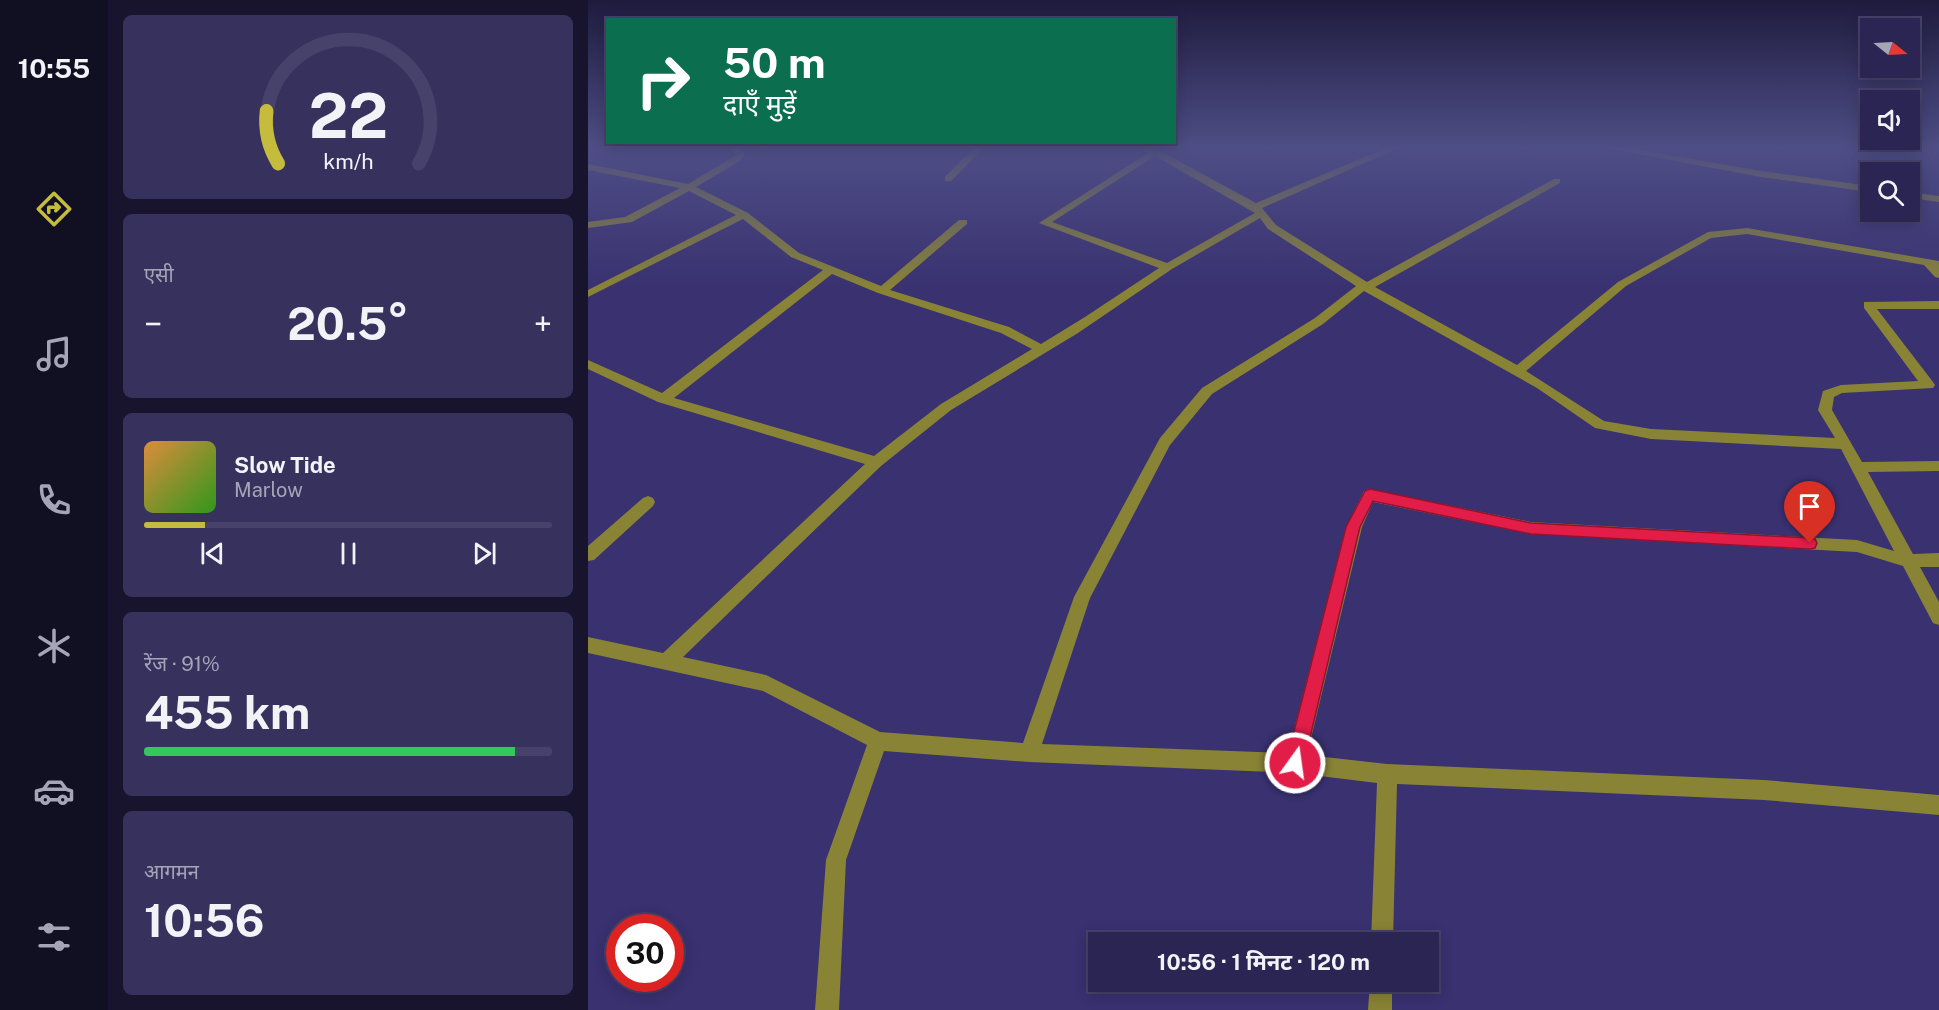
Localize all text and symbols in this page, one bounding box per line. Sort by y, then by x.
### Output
north arrow [1860,18,1920,78]
map controls [1860,18,1920,222]
text: 50 m [723,38,826,87]
icon: right [624,42,702,120]
text: 10:55 [18,52,90,84]
text: 22 [308,79,388,152]
text: दाएँ मुड़ें [723,88,796,120]
button: sound [1860,90,1920,150]
text: km/h [323,149,373,174]
button: search [1860,162,1920,222]
icon: directions [33,188,75,230]
text: एसी [144,263,174,287]
text: 20.5° [287,297,409,350]
text: − [144,305,162,343]
text: + [534,305,552,343]
icon: music [33,333,75,375]
text: Slow Tide [234,452,336,478]
text: Marlow [234,478,303,502]
icon: phone [33,479,75,521]
pin [1784,481,1835,543]
icon: arrive [1793,490,1826,523]
icon: previous [196,537,229,570]
icon: pause [332,537,365,570]
icon: next [468,537,501,570]
icon: climate [33,625,75,667]
text: रेंज · 91% [144,652,220,676]
text: 455 km [144,686,310,739]
position arrow [1263,731,1327,795]
icon: car [33,770,75,812]
text: आगमन [144,860,199,884]
text: 10:56 [144,894,265,947]
speed limit sign: 30 [606,914,684,992]
icon: filters [33,916,75,958]
text: 10:56 · 1 मिनट · 120 m [1157,949,1370,975]

